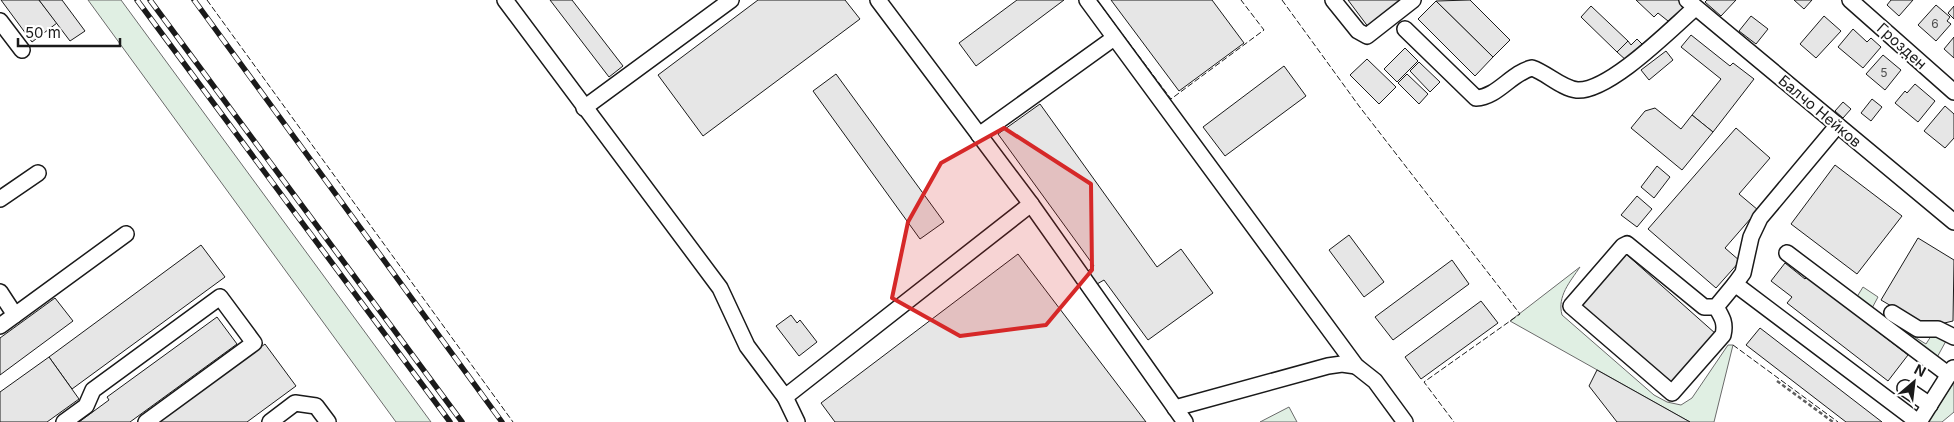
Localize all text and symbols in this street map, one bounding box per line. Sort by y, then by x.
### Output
scale bar [18,15,120,47]
house number: 6 [1931,16,1939,31]
street label: Грозден [1873,19,1931,73]
text: 50 m [25,23,61,42]
house number: 5 [1880,65,1888,80]
street label: Балчо Нейков [1775,71,1865,151]
north arrow [1889,357,1939,407]
text: N [1912,360,1929,380]

